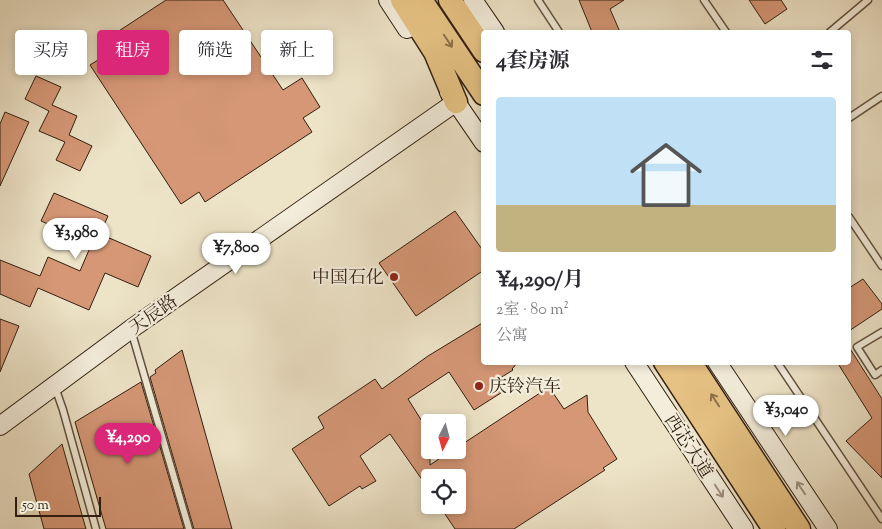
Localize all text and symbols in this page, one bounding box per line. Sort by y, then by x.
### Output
chip: 买房 [15,30,87,75]
chip: 租房 [97,30,169,75]
chip: 筛选 [179,30,251,75]
chip: 新上 [261,30,333,75]
one-way arrow [443,33,453,47]
icon: filters [808,46,836,74]
text: 4套房源 [496,47,570,77]
icon: home [621,130,711,220]
pin: ¥3,980 [35,218,117,260]
text: ¥3,980 [54,222,98,245]
pin: ¥7,800 [195,232,277,275]
text: ¥7,800 [213,237,259,260]
place label: 中国石化 [312,266,384,292]
text: ¥4,290/月 [496,266,584,296]
marker: 中国石化 [388,271,400,283]
street label: 天辰路 [125,290,184,342]
text: 2室 · 80 m² [496,299,569,322]
text: 公寓 [496,325,528,348]
place label: 庆铃汽车 [489,375,561,401]
marker: 庆铃汽车 [473,380,485,392]
one-way arrow [709,394,719,408]
pin: ¥3,040 [745,394,827,437]
text: ¥3,040 [764,399,808,422]
street label: 西芯大道 [657,410,718,484]
north arrow [421,414,466,459]
map controls [421,414,466,514]
pin: ¥4,290 [87,422,169,465]
text: ¥4,290 [105,427,151,450]
button: locate [421,469,466,514]
one-way arrow [796,482,806,496]
one-way arrow [714,484,724,498]
scale bar [15,494,101,517]
text: 50 m [22,496,49,516]

